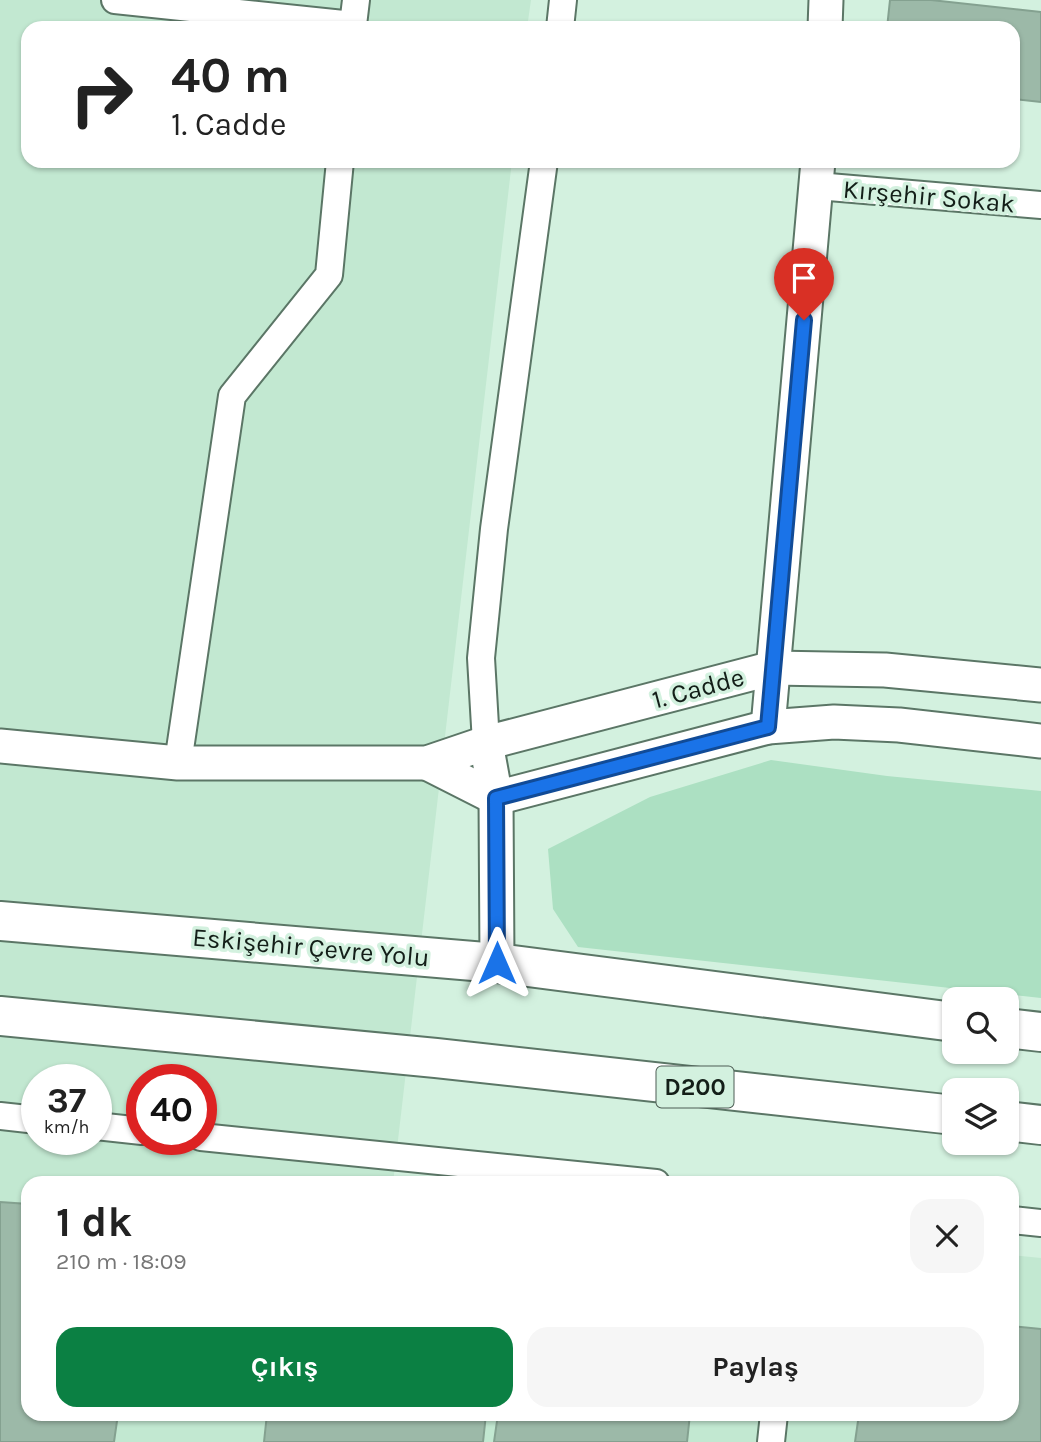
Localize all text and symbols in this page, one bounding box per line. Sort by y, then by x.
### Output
text: 40 m [171,47,290,104]
icon: right [56,49,147,140]
text: 1. Cadde [171,106,286,143]
street label: Kırşehir Sokak [842,174,1016,219]
pin [774,248,834,320]
icon: arrive [785,259,823,297]
street label: 1. Cadde [649,661,747,716]
street label: Eskişehir Çevre Yolu [191,922,431,973]
position arrow [460,926,534,1000]
map controls [942,987,1019,1155]
button: search [942,987,1019,1064]
speed limit sign: 40 [126,1064,217,1155]
road number: D200 [656,1066,734,1107]
button: layers [942,1078,1019,1155]
text: 37 [47,1080,86,1121]
text: km/h [44,1116,89,1138]
text: 1 dk [56,1197,132,1247]
button: close [910,1199,984,1273]
text: 210 m · 18:09 [56,1248,187,1275]
button: Çıkış [56,1327,513,1407]
button: Paylaş [527,1327,984,1407]

